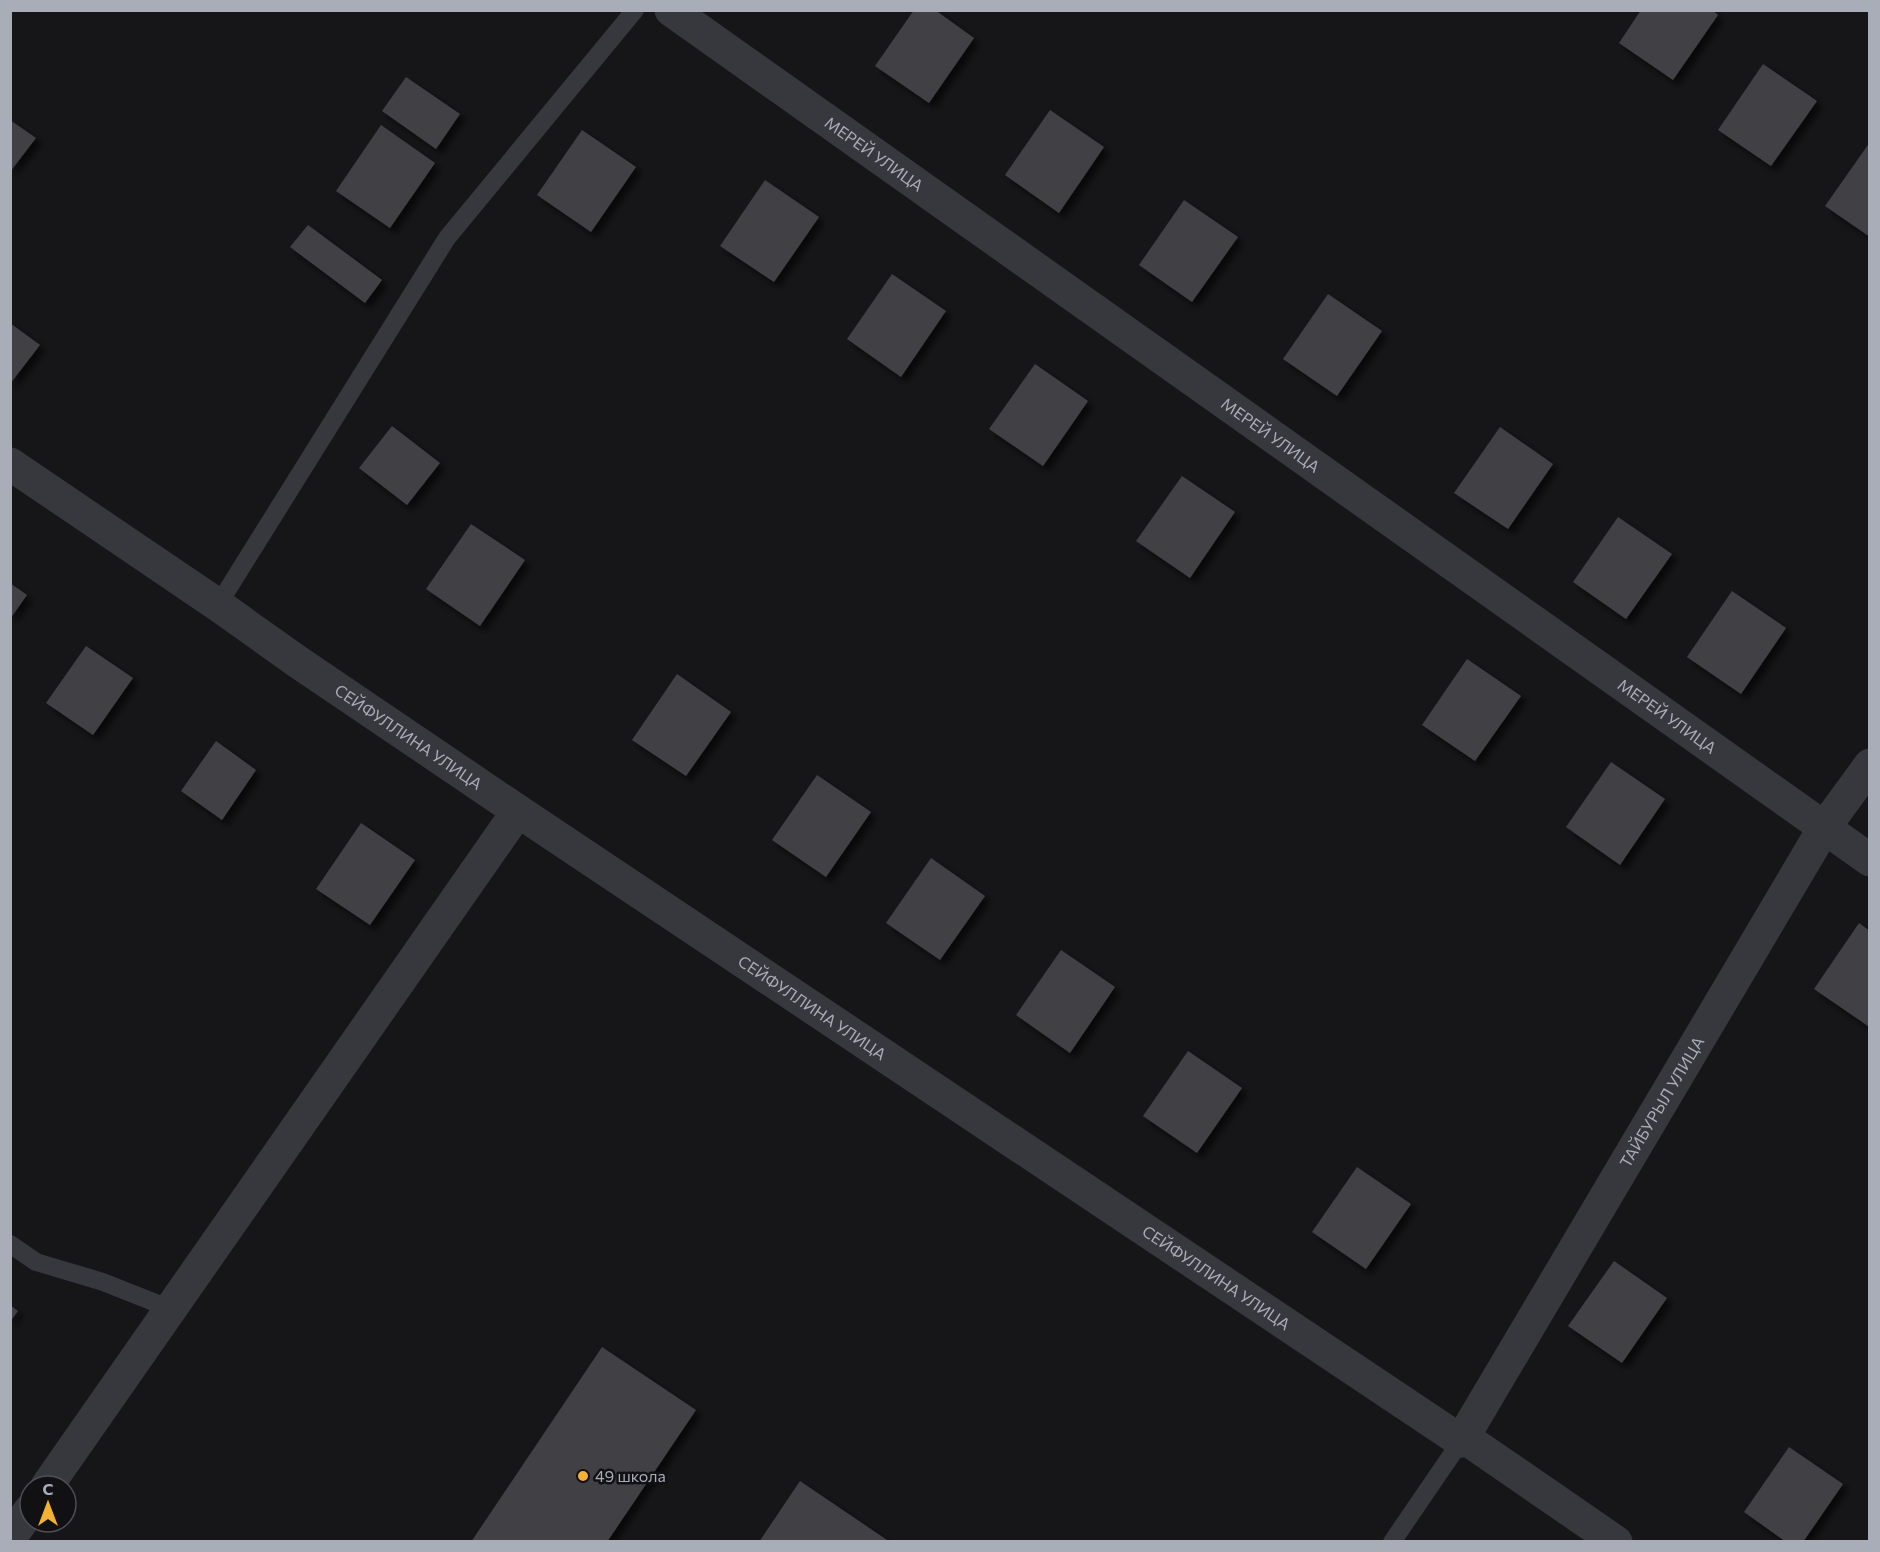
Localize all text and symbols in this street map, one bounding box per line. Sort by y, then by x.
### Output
street label: МЕРЕЙ УЛИЦА [822,112,927,195]
street label: МЕРЕЙ УЛИЦА [1218,393,1324,476]
street label: МЕРЕЙ УЛИЦА [1614,674,1720,757]
street label: СЕЙФУЛЛИНА УЛИЦА [331,680,486,793]
street label: СЕЙФУЛЛИНА УЛИЦА [735,951,890,1063]
street label: ТАЙБУРЫЛ УЛИЦА [1615,1033,1707,1171]
street label: СЕЙФУЛЛИНА УЛИЦА [1139,1221,1294,1333]
place label: 49 школа [595,1466,666,1485]
marker: 49 школа [576,1469,590,1483]
north arrow [18,1474,78,1534]
text: С [43,1479,54,1498]

